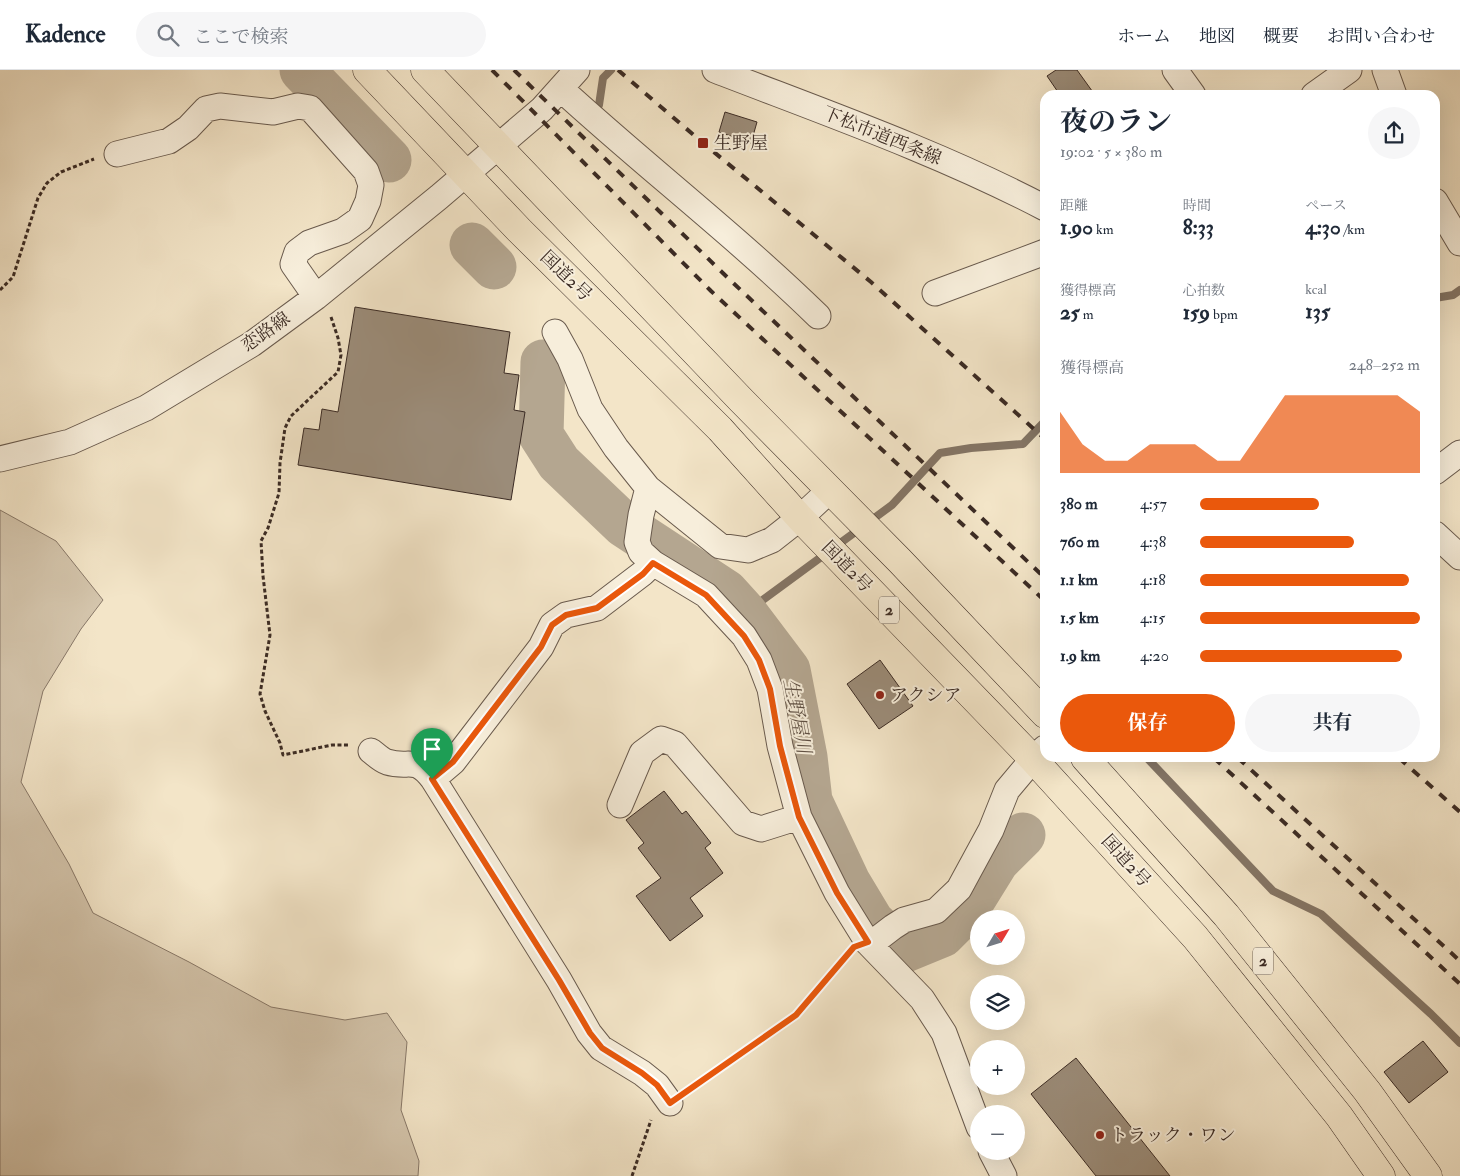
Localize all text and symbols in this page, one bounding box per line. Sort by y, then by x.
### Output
search box [136,12,486,57]
text: Kadence [25,19,106,50]
icon: search [154,21,182,49]
text: ここで検索 [194,25,289,49]
text: ホーム [1117,25,1171,48]
text: 地図 [1199,25,1235,48]
text: 概要 [1263,25,1299,48]
text: お問い合わせ [1327,25,1435,48]
street label: 下松市道西条線 [819,102,945,170]
text: 夜のラン [1060,105,1172,140]
button: share [1368,107,1420,159]
place label: 生野屋 [714,132,768,155]
marker: 生野屋 [696,136,710,150]
text: 19:02 · 5 × 380 m [1060,142,1162,162]
text: 距離 [1060,197,1088,214]
text: 時間 [1183,197,1211,214]
text: ペース [1305,197,1347,214]
text: 1.90 [1060,214,1093,241]
text: 8:33 [1183,214,1214,241]
text: 4:30 [1305,214,1341,241]
text: km [1093,221,1114,238]
text: /km [1341,221,1365,238]
street label: 国道2号 [535,246,597,306]
text: kcal [1305,281,1327,298]
text: 獲得標高 [1060,282,1116,299]
text: 心拍数 [1183,282,1225,299]
text: 135 [1305,298,1330,325]
text: 25 [1060,299,1080,326]
text: 159 [1183,299,1210,326]
text: m [1080,306,1094,323]
text: bpm [1210,306,1238,323]
street label: 恋路線 [237,307,295,357]
text: 248–252 m [1349,355,1420,375]
text: 獲得標高 [1060,358,1124,378]
text: 380 m [1060,494,1098,514]
text: 4:57 [1140,494,1167,514]
text: 760 m [1060,532,1099,552]
text: 4:38 [1140,532,1166,552]
street label: 国道2号 [817,536,877,598]
text: 1.1 km [1060,570,1098,590]
text: 4:18 [1140,570,1166,590]
road number: 2 [879,596,899,624]
text: 1.5 km [1060,608,1099,628]
text: 4:15 [1140,608,1165,628]
text: 1.9 km [1060,646,1100,666]
text: 4:20 [1140,646,1169,666]
water label: 生野屋川 [778,676,816,758]
place label: アクシア [890,684,961,707]
marker: アクシア [874,689,886,701]
button: 保存 [1060,694,1235,752]
button: 共有 [1245,694,1420,752]
pin [411,728,453,779]
icon: arrive [418,735,446,763]
street label: 国道2号 [1096,830,1156,892]
north arrow [970,910,1025,965]
map controls [970,910,1025,1160]
road number: 2 [1253,948,1273,974]
button: layers [970,975,1025,1030]
button: + [970,1040,1025,1095]
button: − [970,1105,1025,1160]
place label: トラック・ワン [1110,1124,1236,1147]
marker: トラック・ワン [1094,1129,1106,1141]

